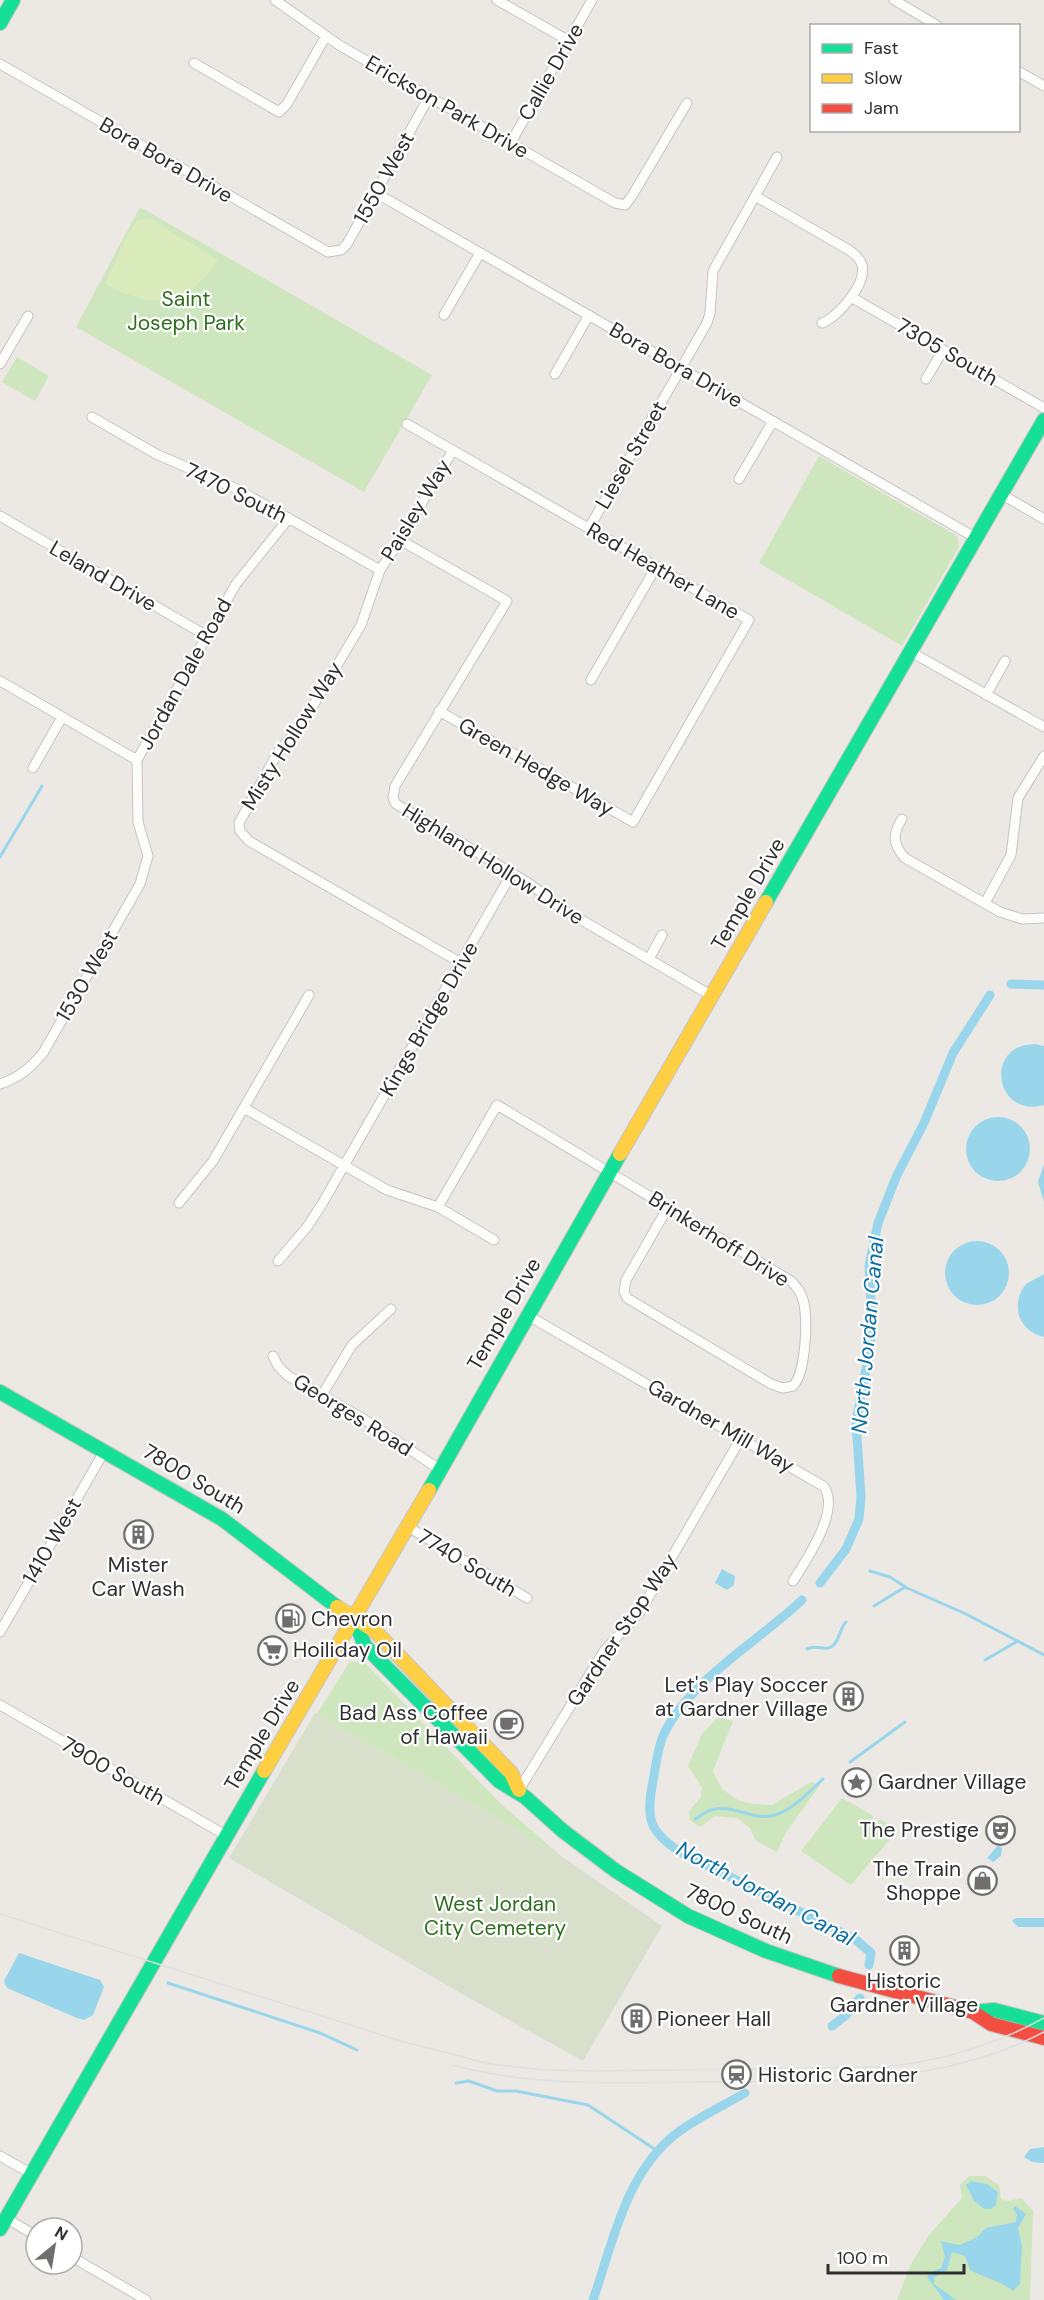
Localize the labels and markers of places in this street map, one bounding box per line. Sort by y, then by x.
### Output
building icon: Mister Car Wash [122,1518,154,1550]
place label: Mister Car Wash [91,1551,185,1603]
fuel station icon: Chevron [274,1603,306,1635]
place label: Chevron [311,1605,393,1633]
supermarket icon: Hoiliday Oil [256,1634,288,1666]
place label: Hoiliday Oil [293,1636,402,1664]
place label: Let's Play Soccer at Gardner Village [655,1671,828,1723]
building icon: Let's Play Soccer at Gardner Village [833,1681,865,1713]
place label: Bad Ass Coffee of Hawaii [339,1699,488,1751]
cafe icon: Bad Ass Coffee of Hawaii [493,1709,525,1741]
place icon: Gardner Village [841,1766,873,1798]
place label: Gardner Village [878,1768,1026,1796]
theatre icon: The Prestige [984,1814,1016,1846]
place label: The Prestige [860,1816,979,1844]
place label: The Train Shoppe [873,1855,961,1907]
shop icon: The Train Shoppe [966,1865,998,1897]
building icon: Historic Gardner Village [888,1934,920,1966]
place label: Historic Gardner Village [830,1967,978,2019]
building icon: Pioneer Hall [620,2003,652,2035]
place label: Pioneer Hall [657,2005,771,2033]
station icon: Historic Gardner [721,2059,753,2091]
place label: Historic Gardner [758,2061,918,2089]

